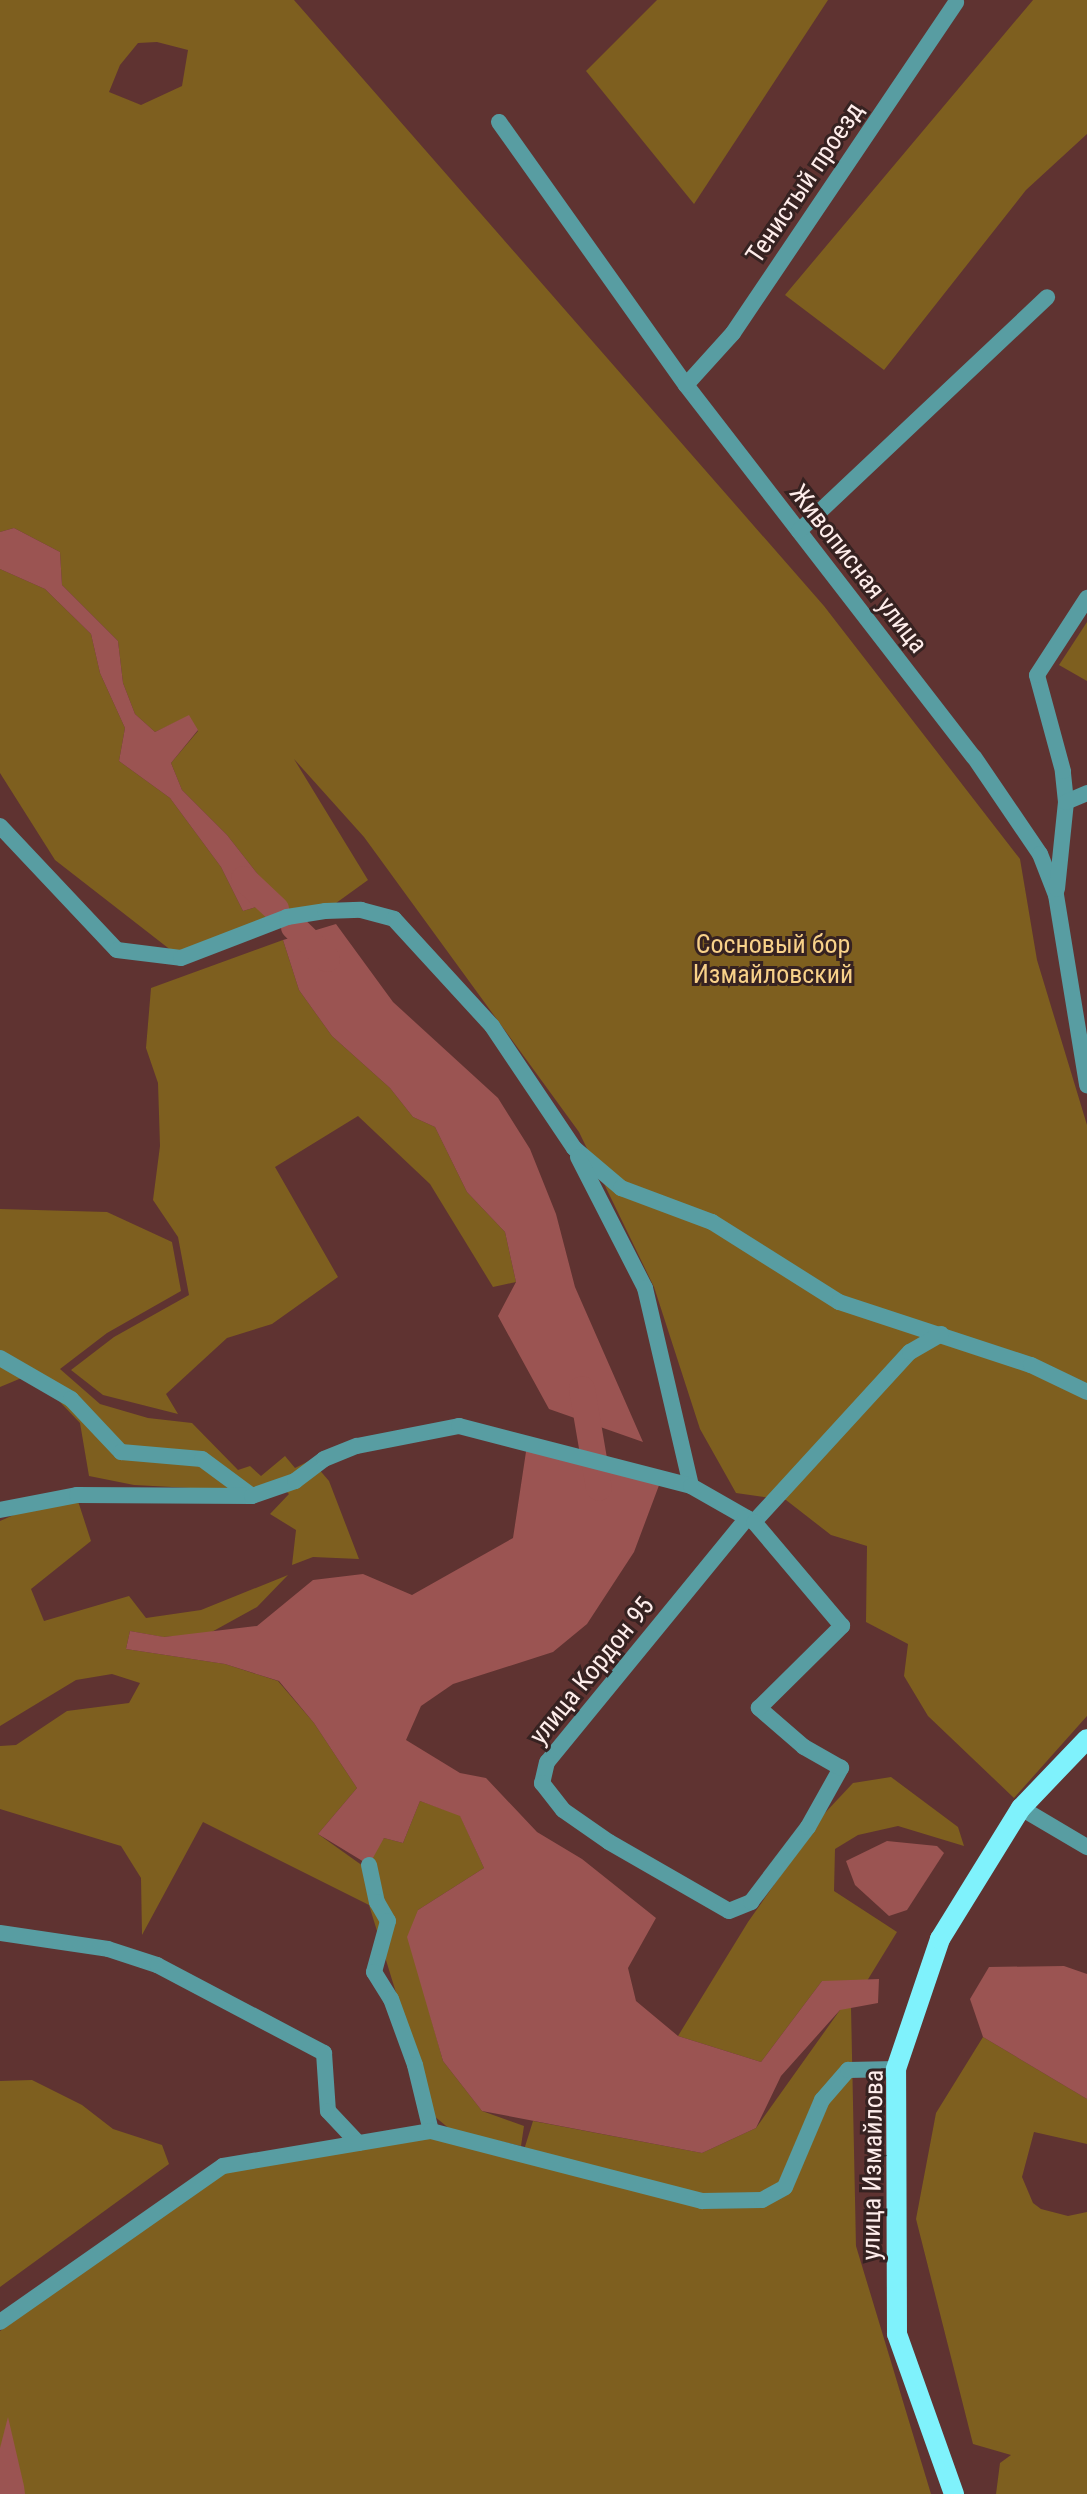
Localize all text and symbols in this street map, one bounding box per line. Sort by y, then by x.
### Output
street label: Тенистый проезд [740,96,870,270]
street label: Живописная улица [782,478,934,660]
park label: Сосновый бор Измайловский [693,929,853,990]
street label: улица Кордон 95 [523,1591,661,1751]
street label: улица Измайлова [856,2069,890,2261]

